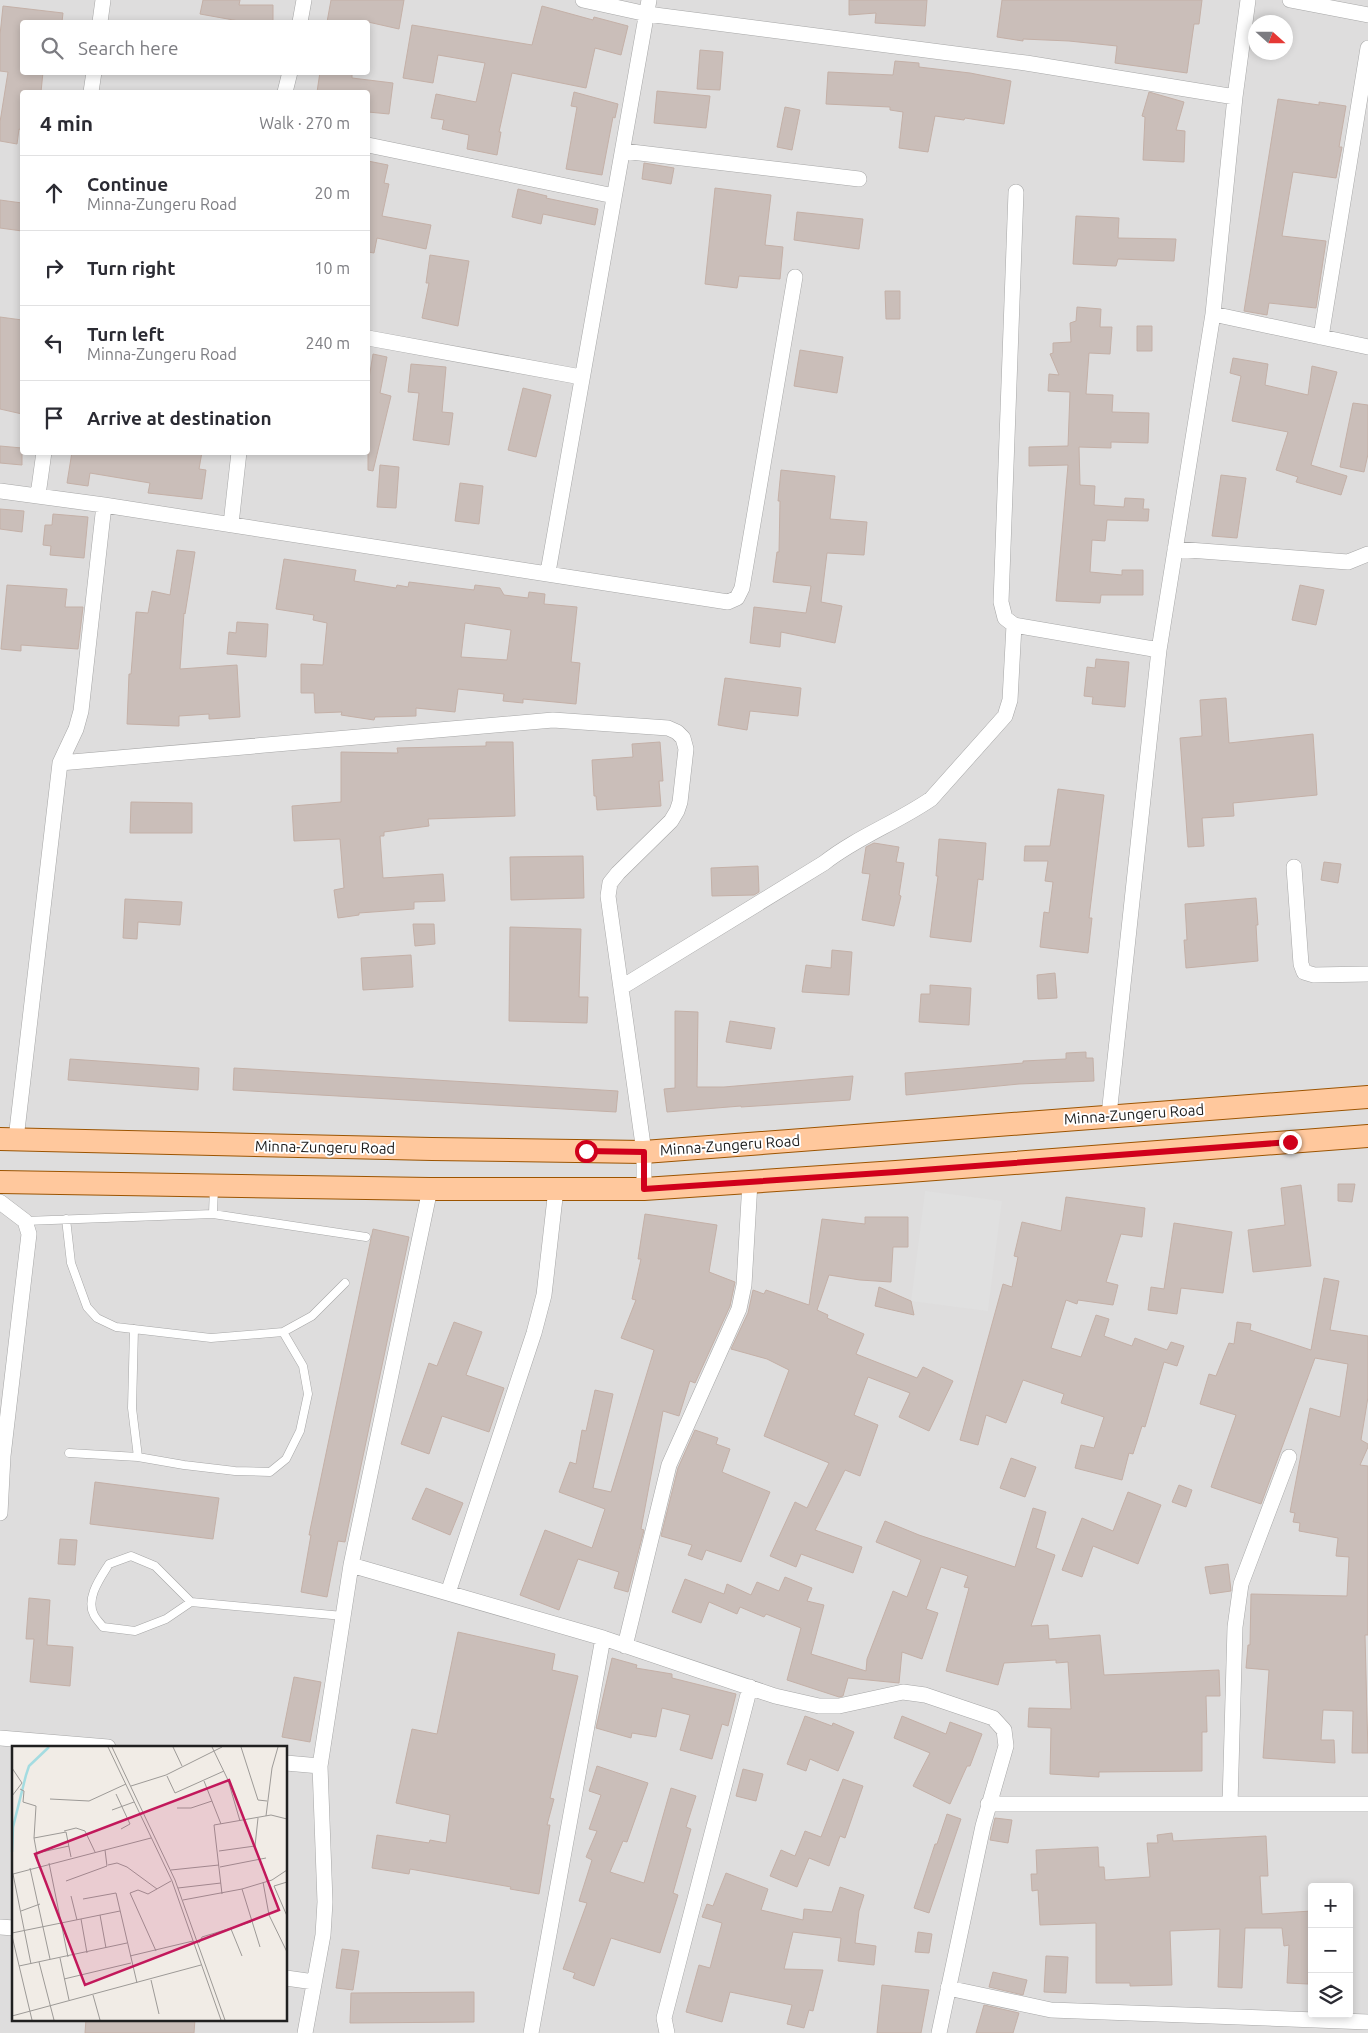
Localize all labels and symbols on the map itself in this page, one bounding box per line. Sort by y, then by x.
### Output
north arrow [1248,15,1293,60]
street label: Minna-Zungeru Road [1063,1101,1205,1127]
route end [1279,1131,1302,1154]
street label: Minna-Zungeru Road [659,1132,801,1158]
street label: Minna-Zungeru Road [255,1137,395,1157]
route start [575,1140,598,1163]
inset map [12,1746,288,2020]

